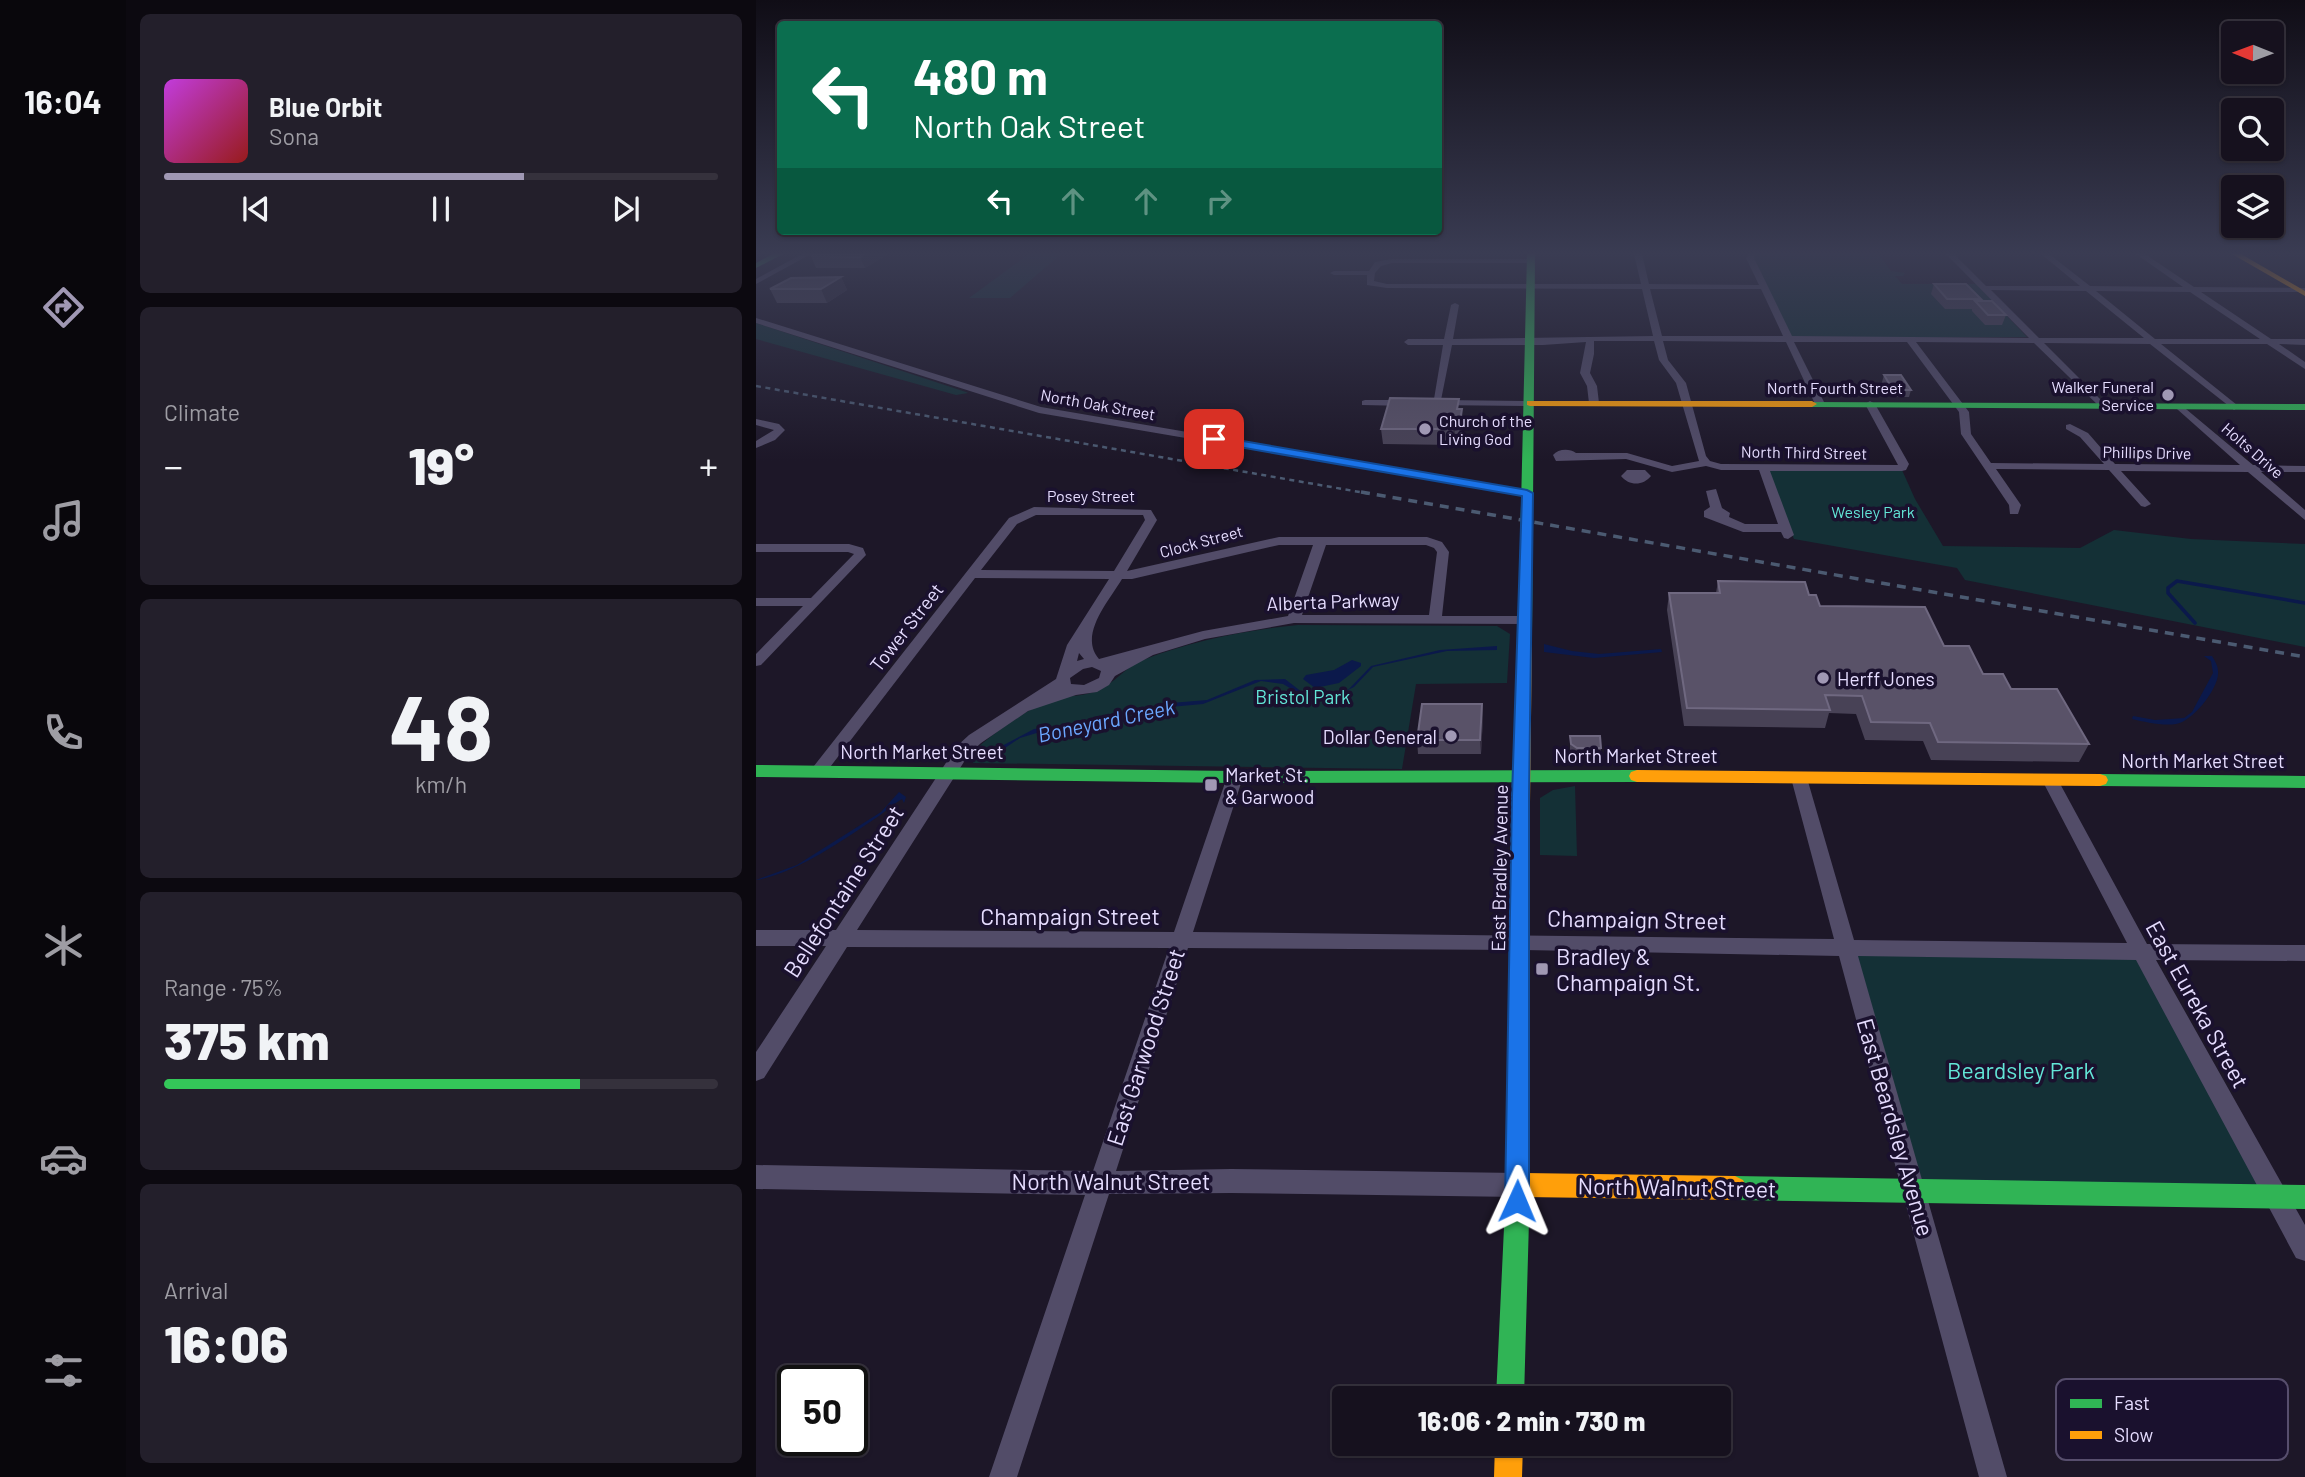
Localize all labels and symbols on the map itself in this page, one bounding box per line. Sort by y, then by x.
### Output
north arrow [2221,21,2284,84]
place label: Walker Funeral Service [2051,377,2154,414]
street label: North Fourth Street [1767,378,1903,397]
street label: North Oak Street [1039,385,1157,423]
marker: Walker Funeral Service [2160,387,2176,403]
pin [1184,409,1244,469]
place label: Church of the Living God [1439,411,1532,448]
street label: Holts Drive [2218,418,2288,482]
marker: Church of the Living God [1417,421,1433,437]
street label: North Third Street [1741,441,1867,463]
street label: Phillips Drive [2102,442,2192,462]
street label: Posey Street [1047,486,1135,505]
park label: Wesley Park [1831,502,1915,521]
street label: Clock Street [1157,521,1245,561]
street label: Tower Street [864,578,948,676]
street label: Alberta Parkway [1266,587,1400,615]
place label: Herff Jones [1837,667,1935,690]
marker: Herff Jones [1815,670,1831,686]
park label: Bristol Park [1255,685,1351,708]
water label: Boneyard Creek [1035,693,1178,747]
place label: Dollar General [1323,725,1437,748]
marker: Dollar General [1443,728,1459,744]
street label: North Market Street [840,740,1004,763]
street label: North Market Street [1554,744,1718,767]
street label: North Market Street [2121,749,2285,772]
place label: Market St. & Garwood [1225,763,1314,808]
marker: Market St. & Garwood [1203,777,1219,793]
street label: East Bradley Avenue [1486,784,1512,952]
street label: Bellefontaine Street [777,800,909,982]
street label: Champaign Street [980,902,1160,930]
street label: Champaign Street [1547,903,1727,935]
street label: East Eureka Street [2140,915,2256,1093]
place label: Bradley & Champaign St. [1556,942,1701,996]
street label: East Garwood Street [1100,945,1190,1149]
marker: Bradley & Champaign St. [1534,961,1550,977]
street label: East Beardsley Avenue [1851,1015,1941,1239]
park label: Beardsley Park [1947,1056,2095,1084]
position arrow [1480,1164,1554,1238]
street label: North Walnut Street [1012,1167,1210,1195]
street label: North Walnut Street [1577,1171,1777,1203]
speed limit sign: 50 [777,1365,868,1456]
legend [2056,1379,2288,1460]
text: Fast [2114,1391,2150,1414]
text: Slow [2114,1423,2153,1446]

